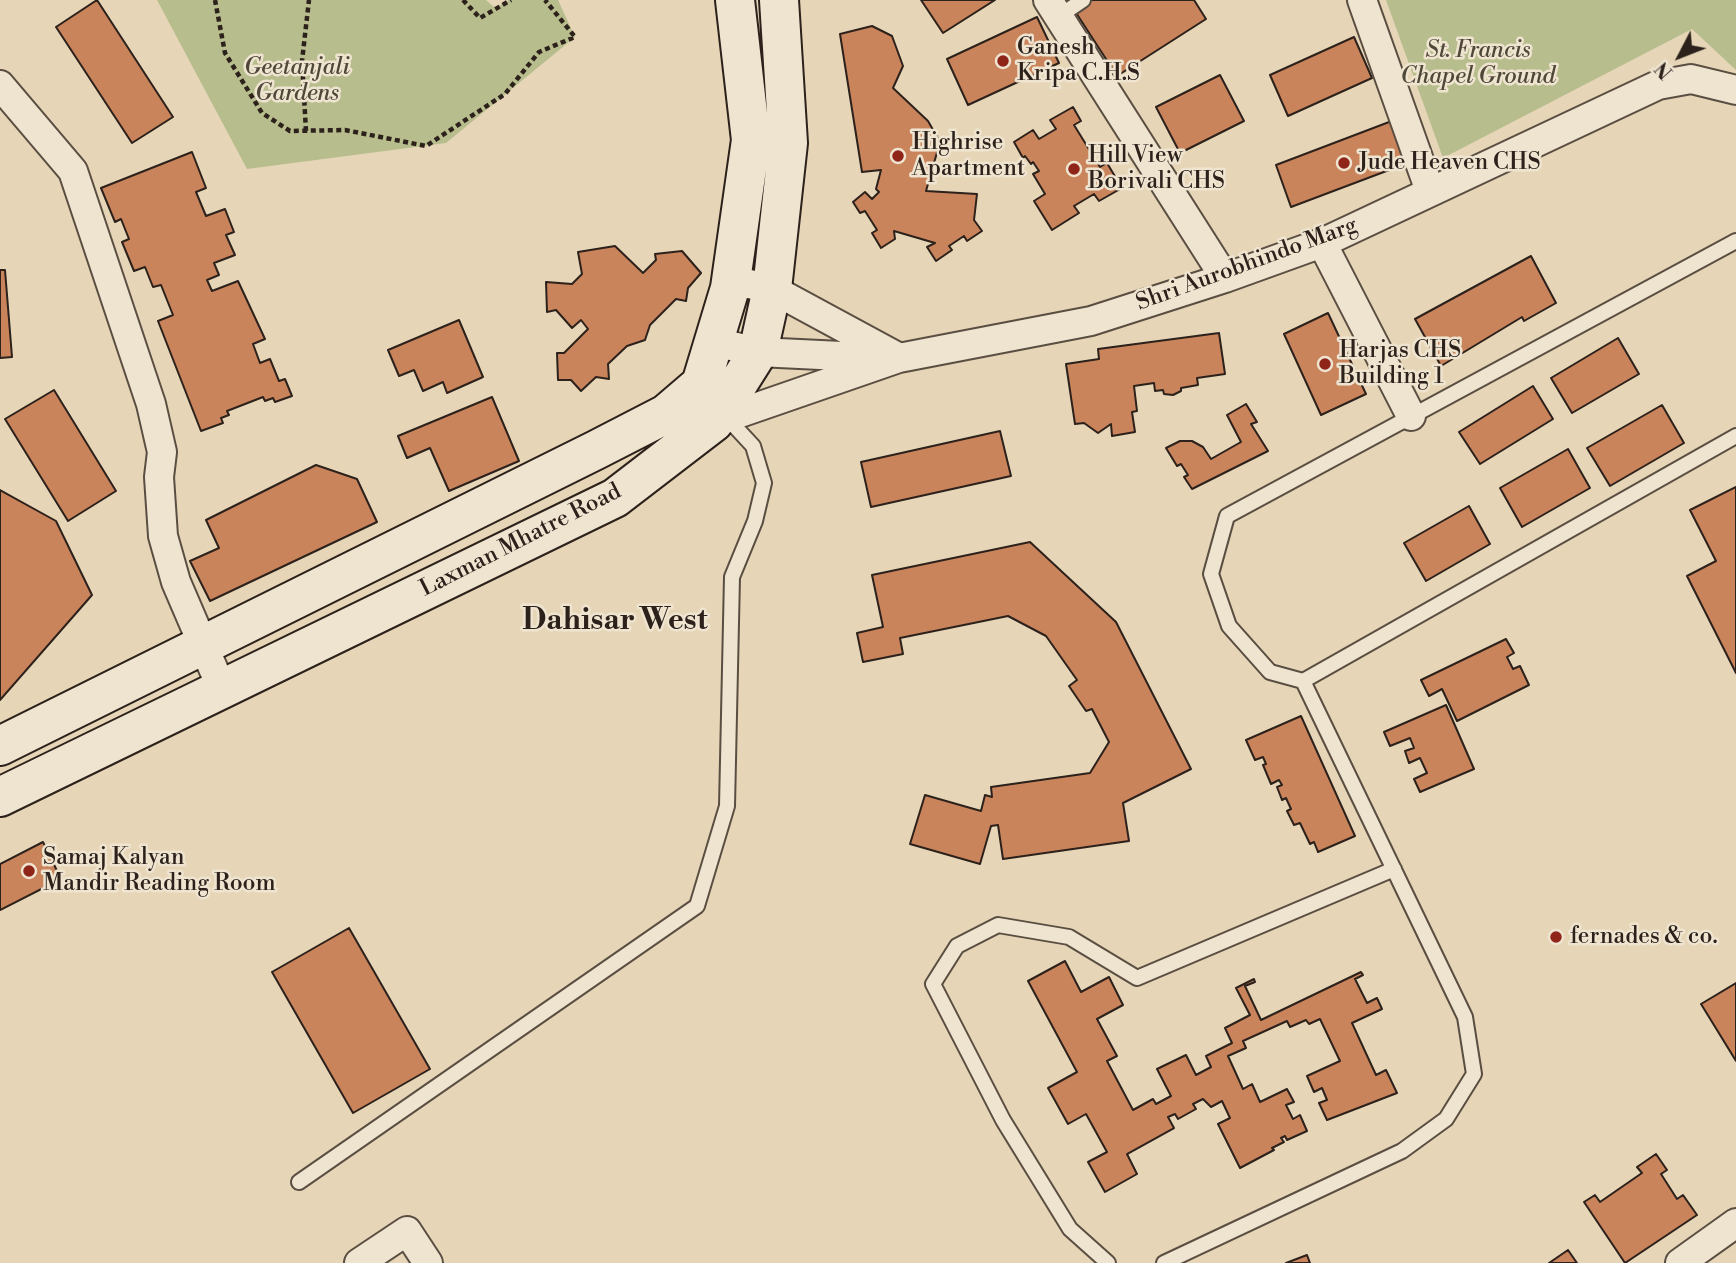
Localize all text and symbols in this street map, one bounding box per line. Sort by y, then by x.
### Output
north arrow [1645,21,1715,91]
place label: Ganesh Kripa C.H.S [1017,34,1140,88]
park label: St. Francis Chapel Ground [1401,37,1555,91]
marker: Ganesh Kripa C.H.S [995,53,1011,69]
park label: Geetanjali Gardens [244,54,350,108]
text: N [1650,56,1678,84]
place label: Highrise Apartment [912,129,1025,183]
place label: Hill View Borivali CHS [1088,142,1225,196]
marker: Highrise Apartment [890,148,906,164]
place label: Jude Heaven CHS [1358,149,1541,177]
marker: Jude Heaven CHS [1336,155,1352,171]
marker: Hill View Borivali CHS [1066,161,1082,177]
street label: Shri Aurobhindo Marg [1133,212,1361,318]
place label: Harjas CHS Building 1 [1339,337,1461,391]
marker: Harjas CHS Building 1 [1317,356,1333,372]
street label: Laxman Mhatre Road [416,478,626,604]
district label: Dahisar West [522,604,708,640]
place label: Samaj Kalyan Mandir Reading Room [43,844,276,898]
marker: Samaj Kalyan Mandir Reading Room [21,863,37,879]
place label: fernades & co. [1570,923,1718,951]
marker: fernades & co. [1548,929,1564,945]

